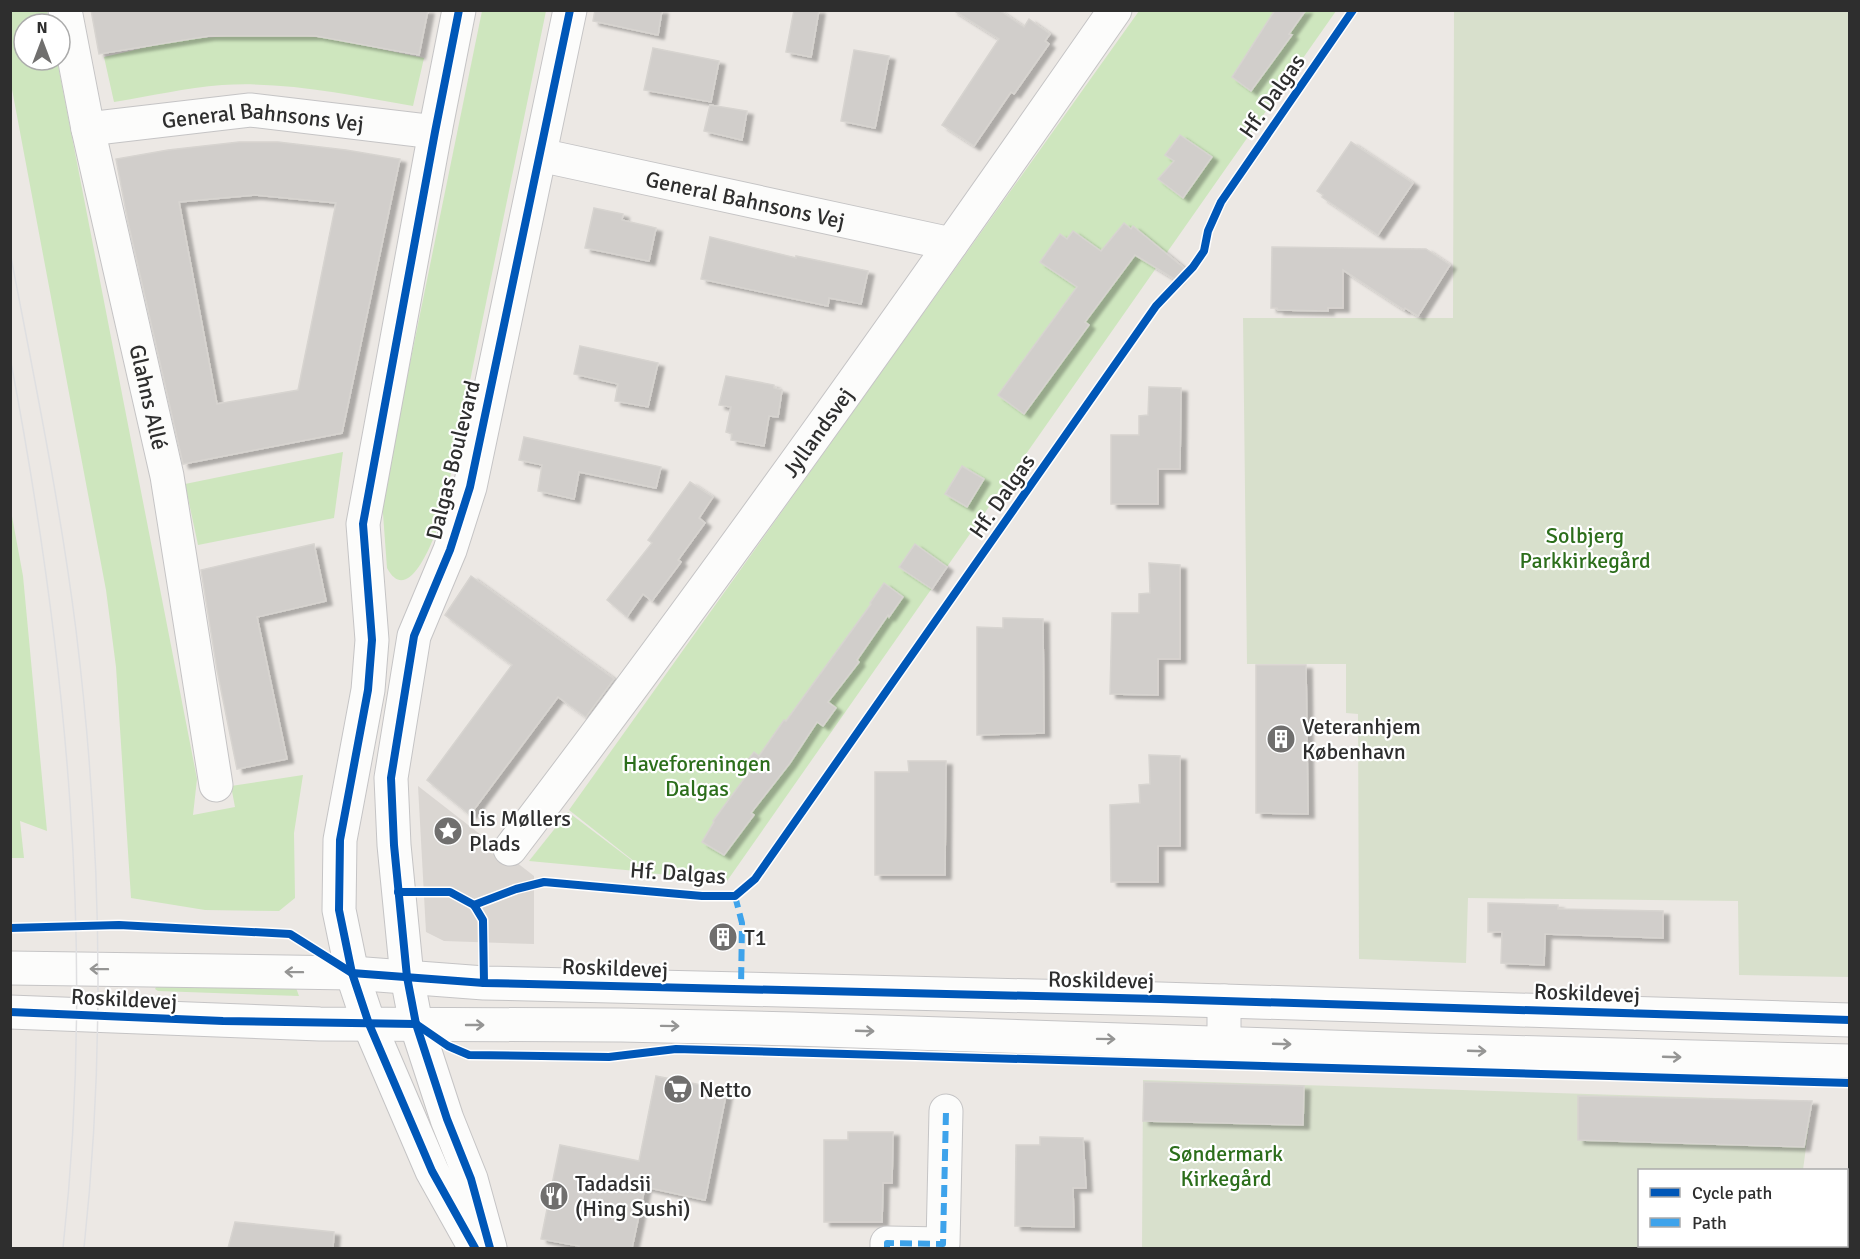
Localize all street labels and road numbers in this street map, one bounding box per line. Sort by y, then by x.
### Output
street label: Hf. Dalgas [1233,49,1311,143]
street label: General Bahnsons Vej [160,96,365,137]
street label: General Bahnsons Vej [643,165,847,234]
street label: Glahns Allé [124,342,174,452]
street label: Dalgas Boulevard [420,378,486,542]
street label: Jyllandsvej [776,382,859,482]
street label: Hf. Dalgas [963,449,1041,543]
street label: Hf. Dalgas [629,856,727,890]
street label: Roskildevej [561,953,669,983]
street label: Roskildevej [1048,966,1154,994]
street label: Roskildevej [1533,978,1641,1008]
street label: Roskildevej [70,983,178,1015]

